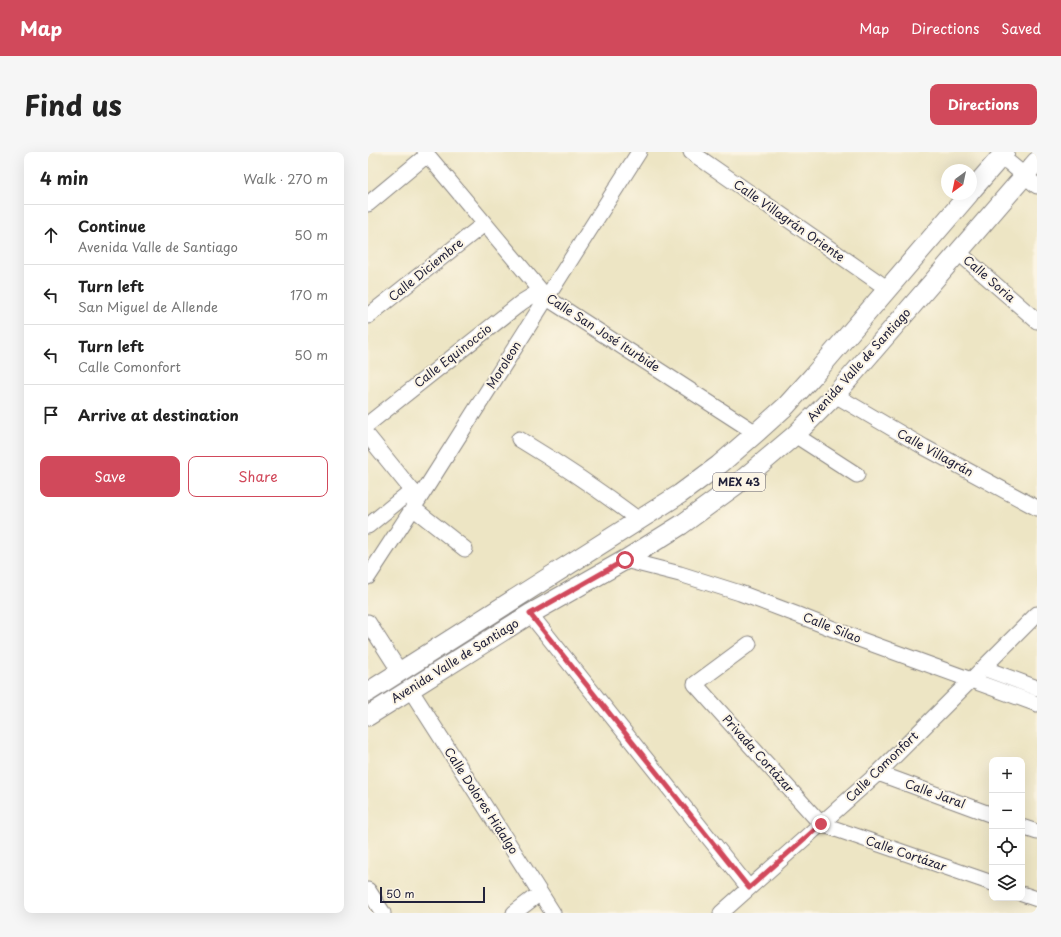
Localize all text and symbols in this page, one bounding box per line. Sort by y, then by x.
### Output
text: Map [20,14,62,42]
text: Map [859,18,889,39]
text: Directions [911,18,979,39]
text: Saved [1001,18,1041,39]
text: Find us [24,83,122,126]
button: Directions [930,84,1037,125]
north arrow [941,164,977,200]
text: 4 min [40,165,88,191]
text: Walk · 270 m [243,169,328,188]
street label: Calle Villagrán Oriente [730,175,849,266]
text: Continue [78,214,146,237]
icon: ahead [40,224,62,246]
text: 50 m [294,225,328,244]
street label: Calle Diciembre [384,233,467,305]
text: Avenida Valle de Santiago [78,237,238,256]
street label: Calle Soria [960,251,1020,306]
text: Turn left [78,274,144,297]
icon: left [40,284,62,306]
text: 170 m [290,285,328,304]
street label: Calle San José Iturbide [543,289,664,376]
text: San Miguel de Allende [78,297,218,316]
street label: Avenida Valle de Santiago [802,303,914,425]
street label: Calle Equinoccio [410,319,495,391]
text: Turn left [78,334,144,357]
street label: Moroleon [481,337,525,392]
icon: left [40,344,62,366]
text: 50 m [294,345,328,364]
text: Calle Comonfort [78,357,181,376]
text: Arrive at destination [78,403,239,426]
icon: arrive [40,404,62,426]
street label: Calle Villagrán [894,424,977,481]
button: Save [40,456,180,497]
button: Share [188,456,328,497]
road number: MEX 43 [713,473,765,491]
route start [616,551,634,569]
street label: Calle Silao [801,607,864,647]
street label: Avenida Valle de Santiago [387,613,522,707]
street label: Privada Cortázar [719,710,799,797]
street label: Calle Comonfort [841,727,922,806]
street label: Calle Dolores Hidalgo [440,743,523,858]
map controls [989,757,1025,901]
button: + [989,757,1025,793]
street label: Calle Jaral [903,774,968,812]
button: − [989,793,1025,829]
route end [812,815,830,833]
button: locate [989,829,1025,865]
street label: Calle Cortázar [863,831,950,876]
button: layers [989,865,1025,901]
scale bar [380,885,485,904]
text: 50 m [386,885,415,902]

